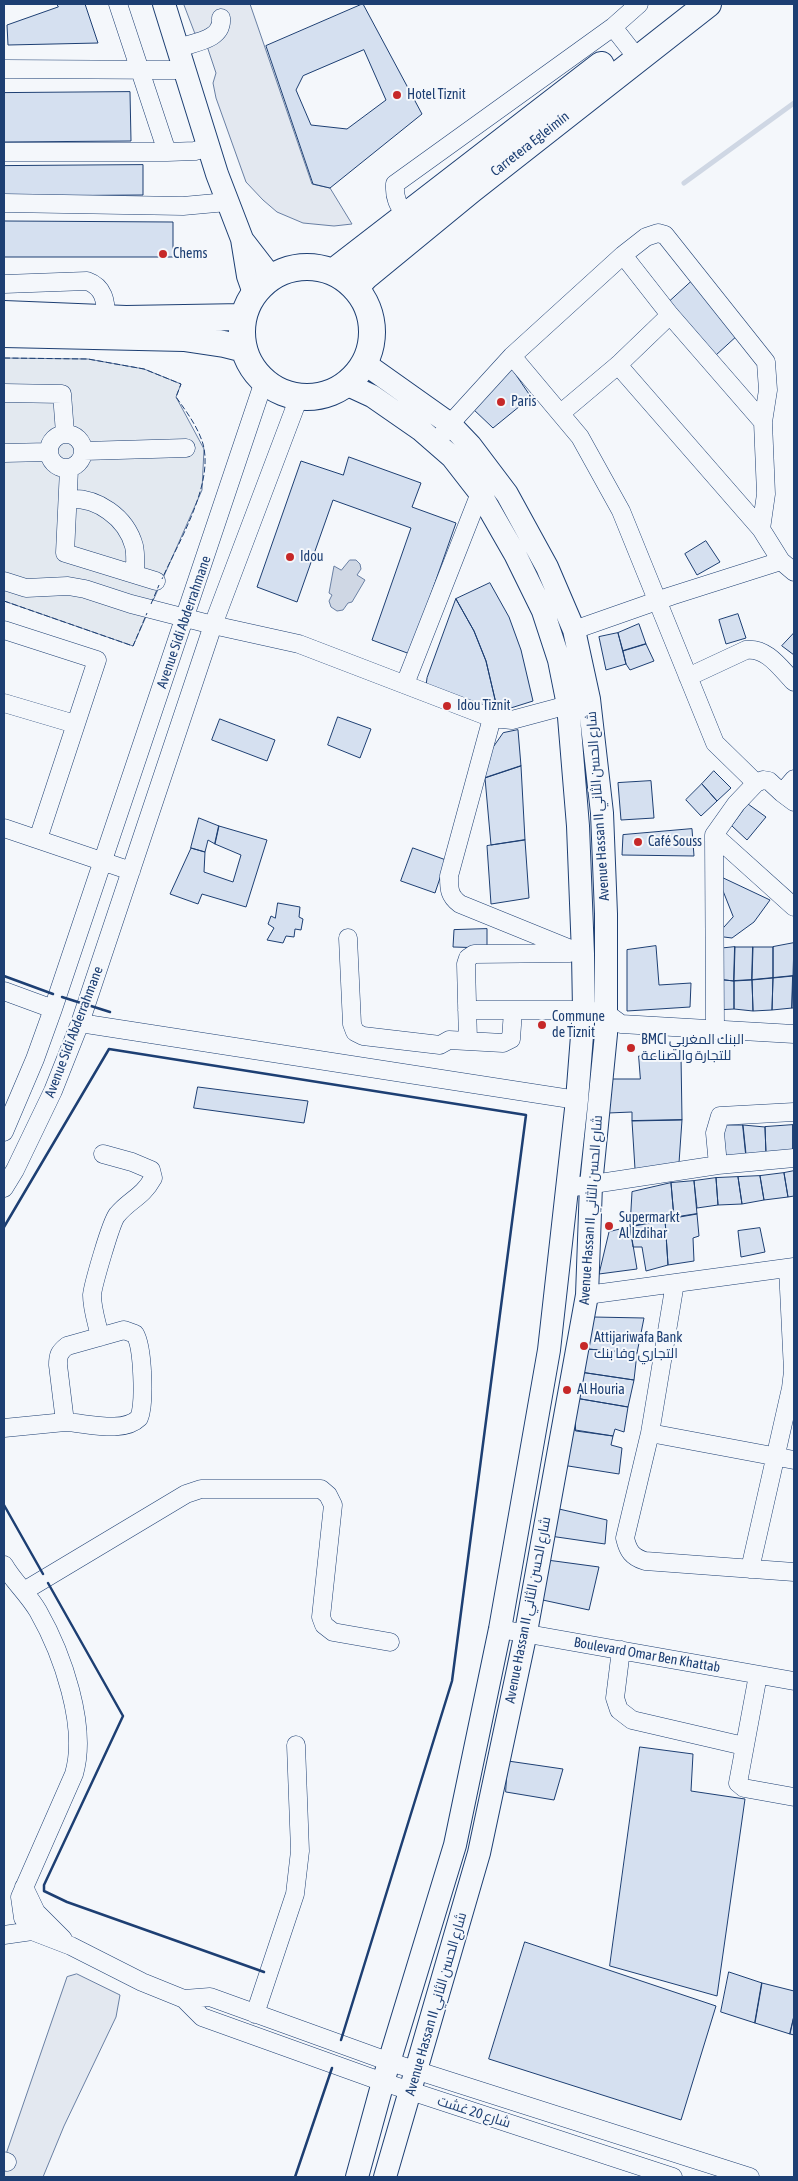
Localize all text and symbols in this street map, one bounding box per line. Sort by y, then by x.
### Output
place label: Hotel Tiznit [407,87,466,103]
marker: Hotel Tiznit [391,89,403,101]
street label: Carretera Egleimín [487,108,573,180]
place label: Chems [173,246,207,262]
marker: Chems [157,248,169,260]
place label: Paris [511,394,536,410]
marker: Paris [495,396,507,408]
place label: Idou [300,549,324,565]
marker: Idou [284,551,296,563]
street label: Avenue Sidi Abderrahmane [153,554,215,690]
place label: Idou Tiznit [457,698,511,714]
marker: Idou Tiznit [441,700,453,712]
street label: Avenue Hassan II شارع الحسن الثاني [583,711,613,901]
place label: Café Souss [648,834,702,850]
marker: Café Souss [632,836,644,848]
street label: Avenue Sidi Abderrahmane [41,964,107,1100]
place label: Commune de Tiznit [552,1009,605,1042]
marker: Commune de Tiznit [536,1019,548,1031]
place label: BMCI البنك المغربي للتجارة والصناعة [641,1032,744,1064]
marker: BMCI البنك المغربي للتجارة والصناعة [625,1042,637,1054]
street label: Avenue Hassan II شارع الحسن الثاني [576,1115,606,1305]
place label: Supermarkt Al Izdihar [619,1210,680,1242]
marker: Supermarkt Al Izdihar [603,1220,615,1232]
place label: Attijariwafa Bank التجاري وفا بنك [594,1330,682,1362]
marker: Attijariwafa Bank التجاري وفا بنك [578,1340,590,1352]
place label: Al Houria [577,1382,625,1398]
marker: Al Houria [561,1384,573,1396]
street label: Avenue Hassan II شارع الحسن الثاني [502,1515,554,1705]
street label: Boulevard Omar Ben Khattab [572,1634,722,1676]
street label: Avenue Hassan II شارع الحسن الثاني [402,1910,470,2098]
street label: شارع 20 غشت [435,2092,513,2132]

